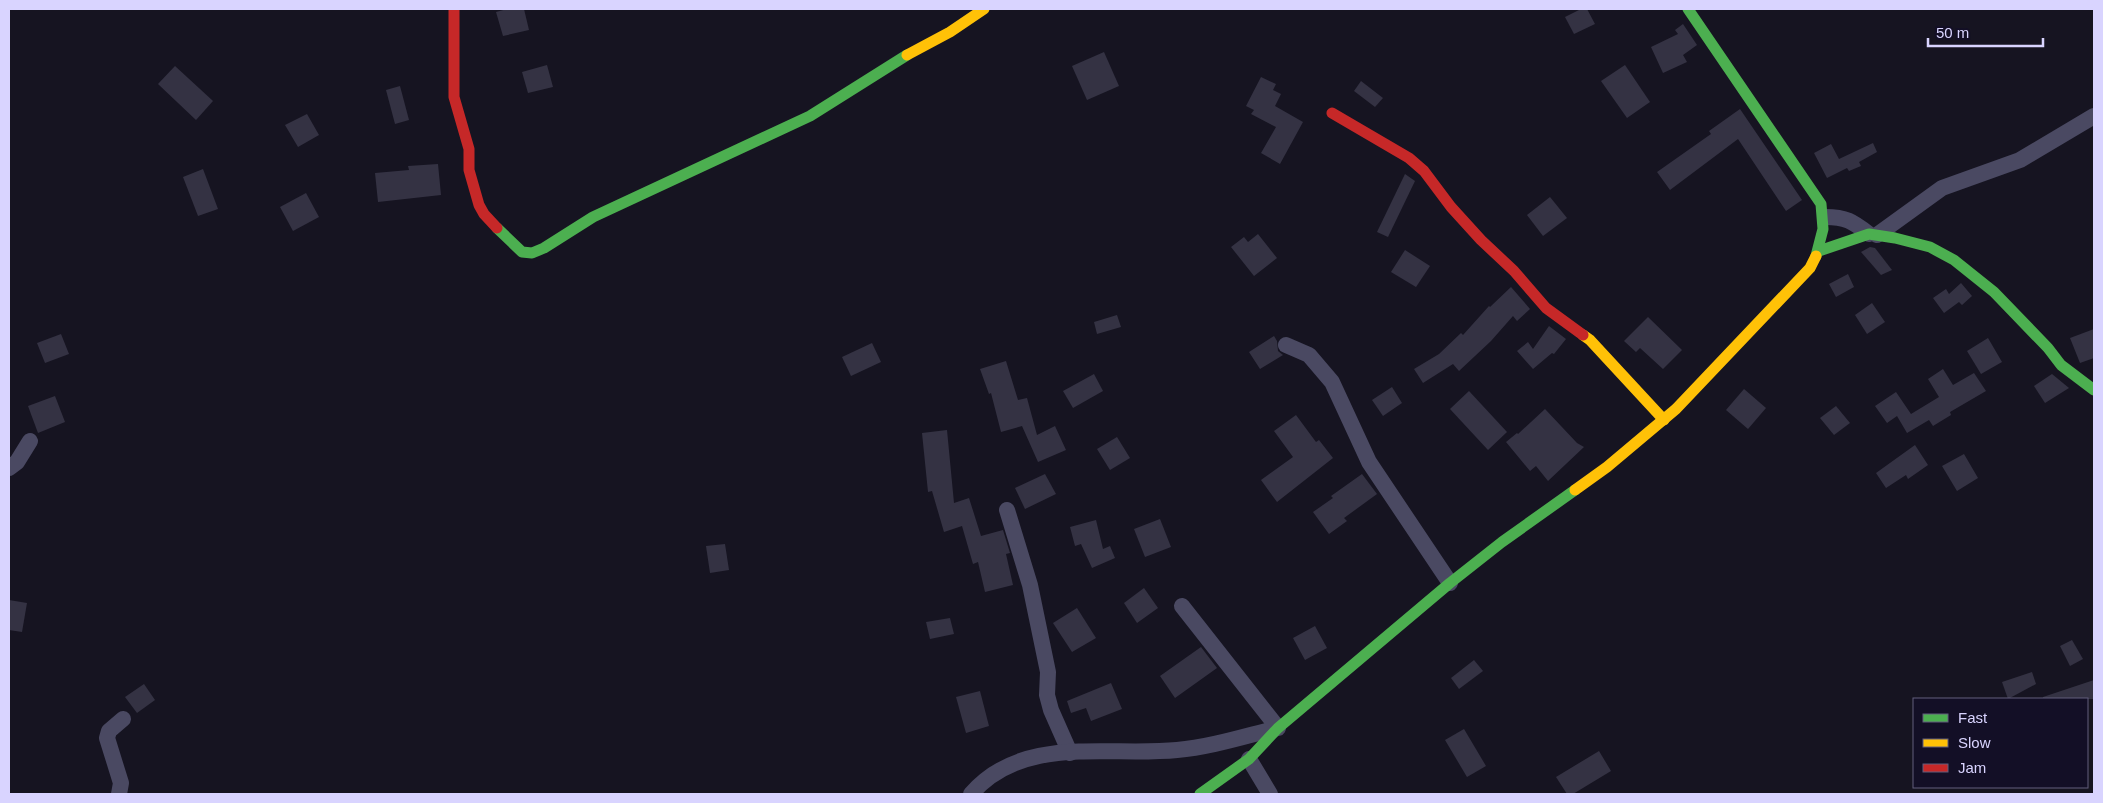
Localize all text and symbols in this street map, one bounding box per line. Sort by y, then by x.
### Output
scale bar [1928,15,2043,47]
text: 50 m [1936,24,1969,41]
legend [1913,698,2088,788]
text: Fast [1958,709,1988,726]
text: Slow [1958,734,1991,751]
text: Jam [1958,759,1986,776]

